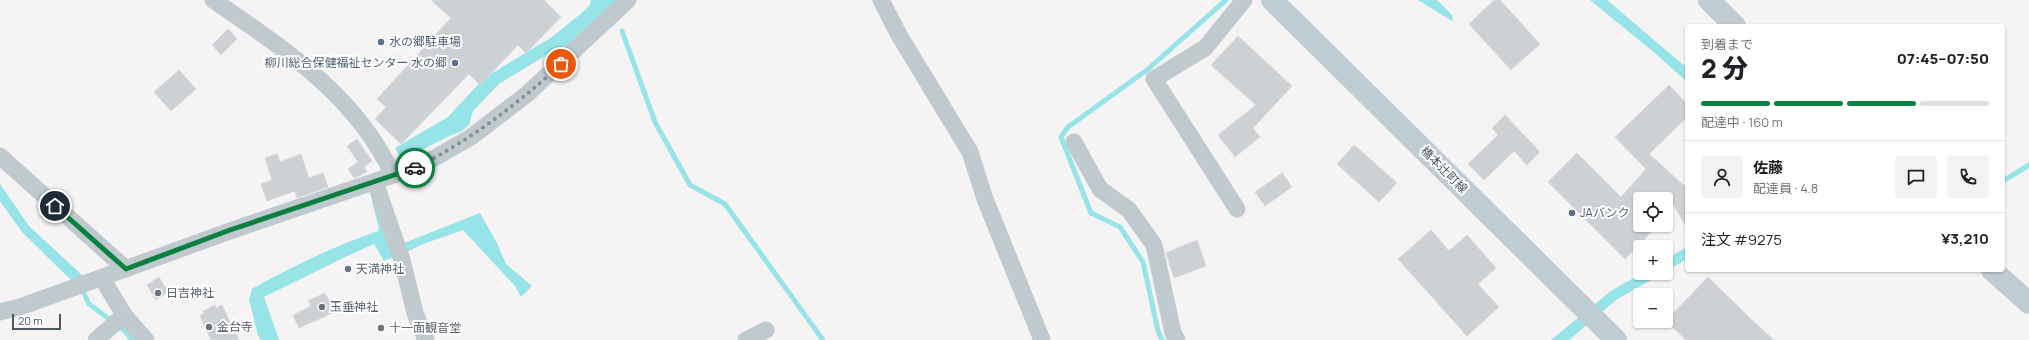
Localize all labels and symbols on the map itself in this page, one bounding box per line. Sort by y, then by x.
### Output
place label: 水の郷駐車場 [389,33,461,50]
marker: 水の郷駐車場 [376,37,386,47]
pin [544,47,578,81]
place label: 柳川総合保健福祉センター 水の郷 [265,54,447,71]
marker: 柳川総合保健福祉センター 水の郷 [450,58,460,68]
street label: 橋本辻町線 [1417,142,1472,197]
courier [395,148,435,188]
pin [38,189,72,223]
place label: JAバンク [1580,204,1630,221]
marker: JAバンク [1567,208,1577,218]
place label: 天満神社 [356,260,404,277]
marker: 天満神社 [343,264,353,274]
place label: 日吉神社 [166,284,214,301]
marker: 日吉神社 [153,288,163,298]
place label: 玉垂神社 [330,298,378,315]
marker: 玉垂神社 [317,302,327,312]
scale bar [12,312,61,331]
place label: 金台寺 [217,318,253,335]
place label: 十一面観音堂 [389,319,461,336]
marker: 金台寺 [204,322,214,332]
marker: 十一面観音堂 [376,323,386,333]

